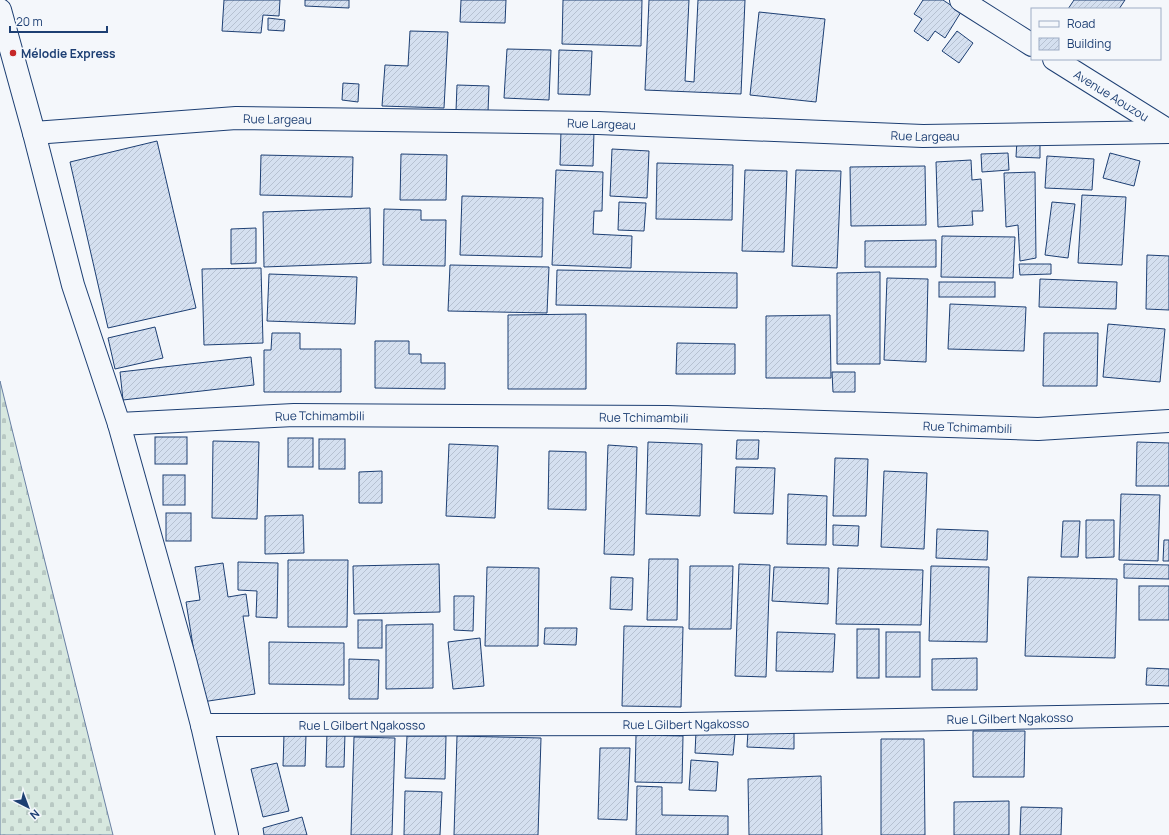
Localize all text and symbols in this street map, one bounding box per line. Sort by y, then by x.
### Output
scale bar [10,8,107,34]
legend [1031,8,1161,60]
text: 20 m [16,13,43,30]
text: Road [1067,15,1095,32]
text: Building [1067,35,1111,52]
place label: Mélodie Express [21,45,116,62]
marker: Mélodie Express [8,48,18,58]
street label: Avenue Aouzou [1071,65,1152,125]
street label: Rue Largeau [243,110,312,128]
street label: Rue Largeau [567,114,636,133]
street label: Rue Largeau [890,126,960,145]
street label: Rue Tchimambili [275,406,365,424]
street label: Rue Tchimambili [599,408,689,426]
street label: Rue Tchimambili [923,417,1013,437]
street label: Rue L Gilbert Ngakosso [947,708,1073,728]
street label: Rue L Gilbert Ngakosso [623,714,749,733]
street label: Rue L Gilbert Ngakosso [299,716,425,733]
north arrow [8,787,48,827]
text: N [27,807,43,823]

